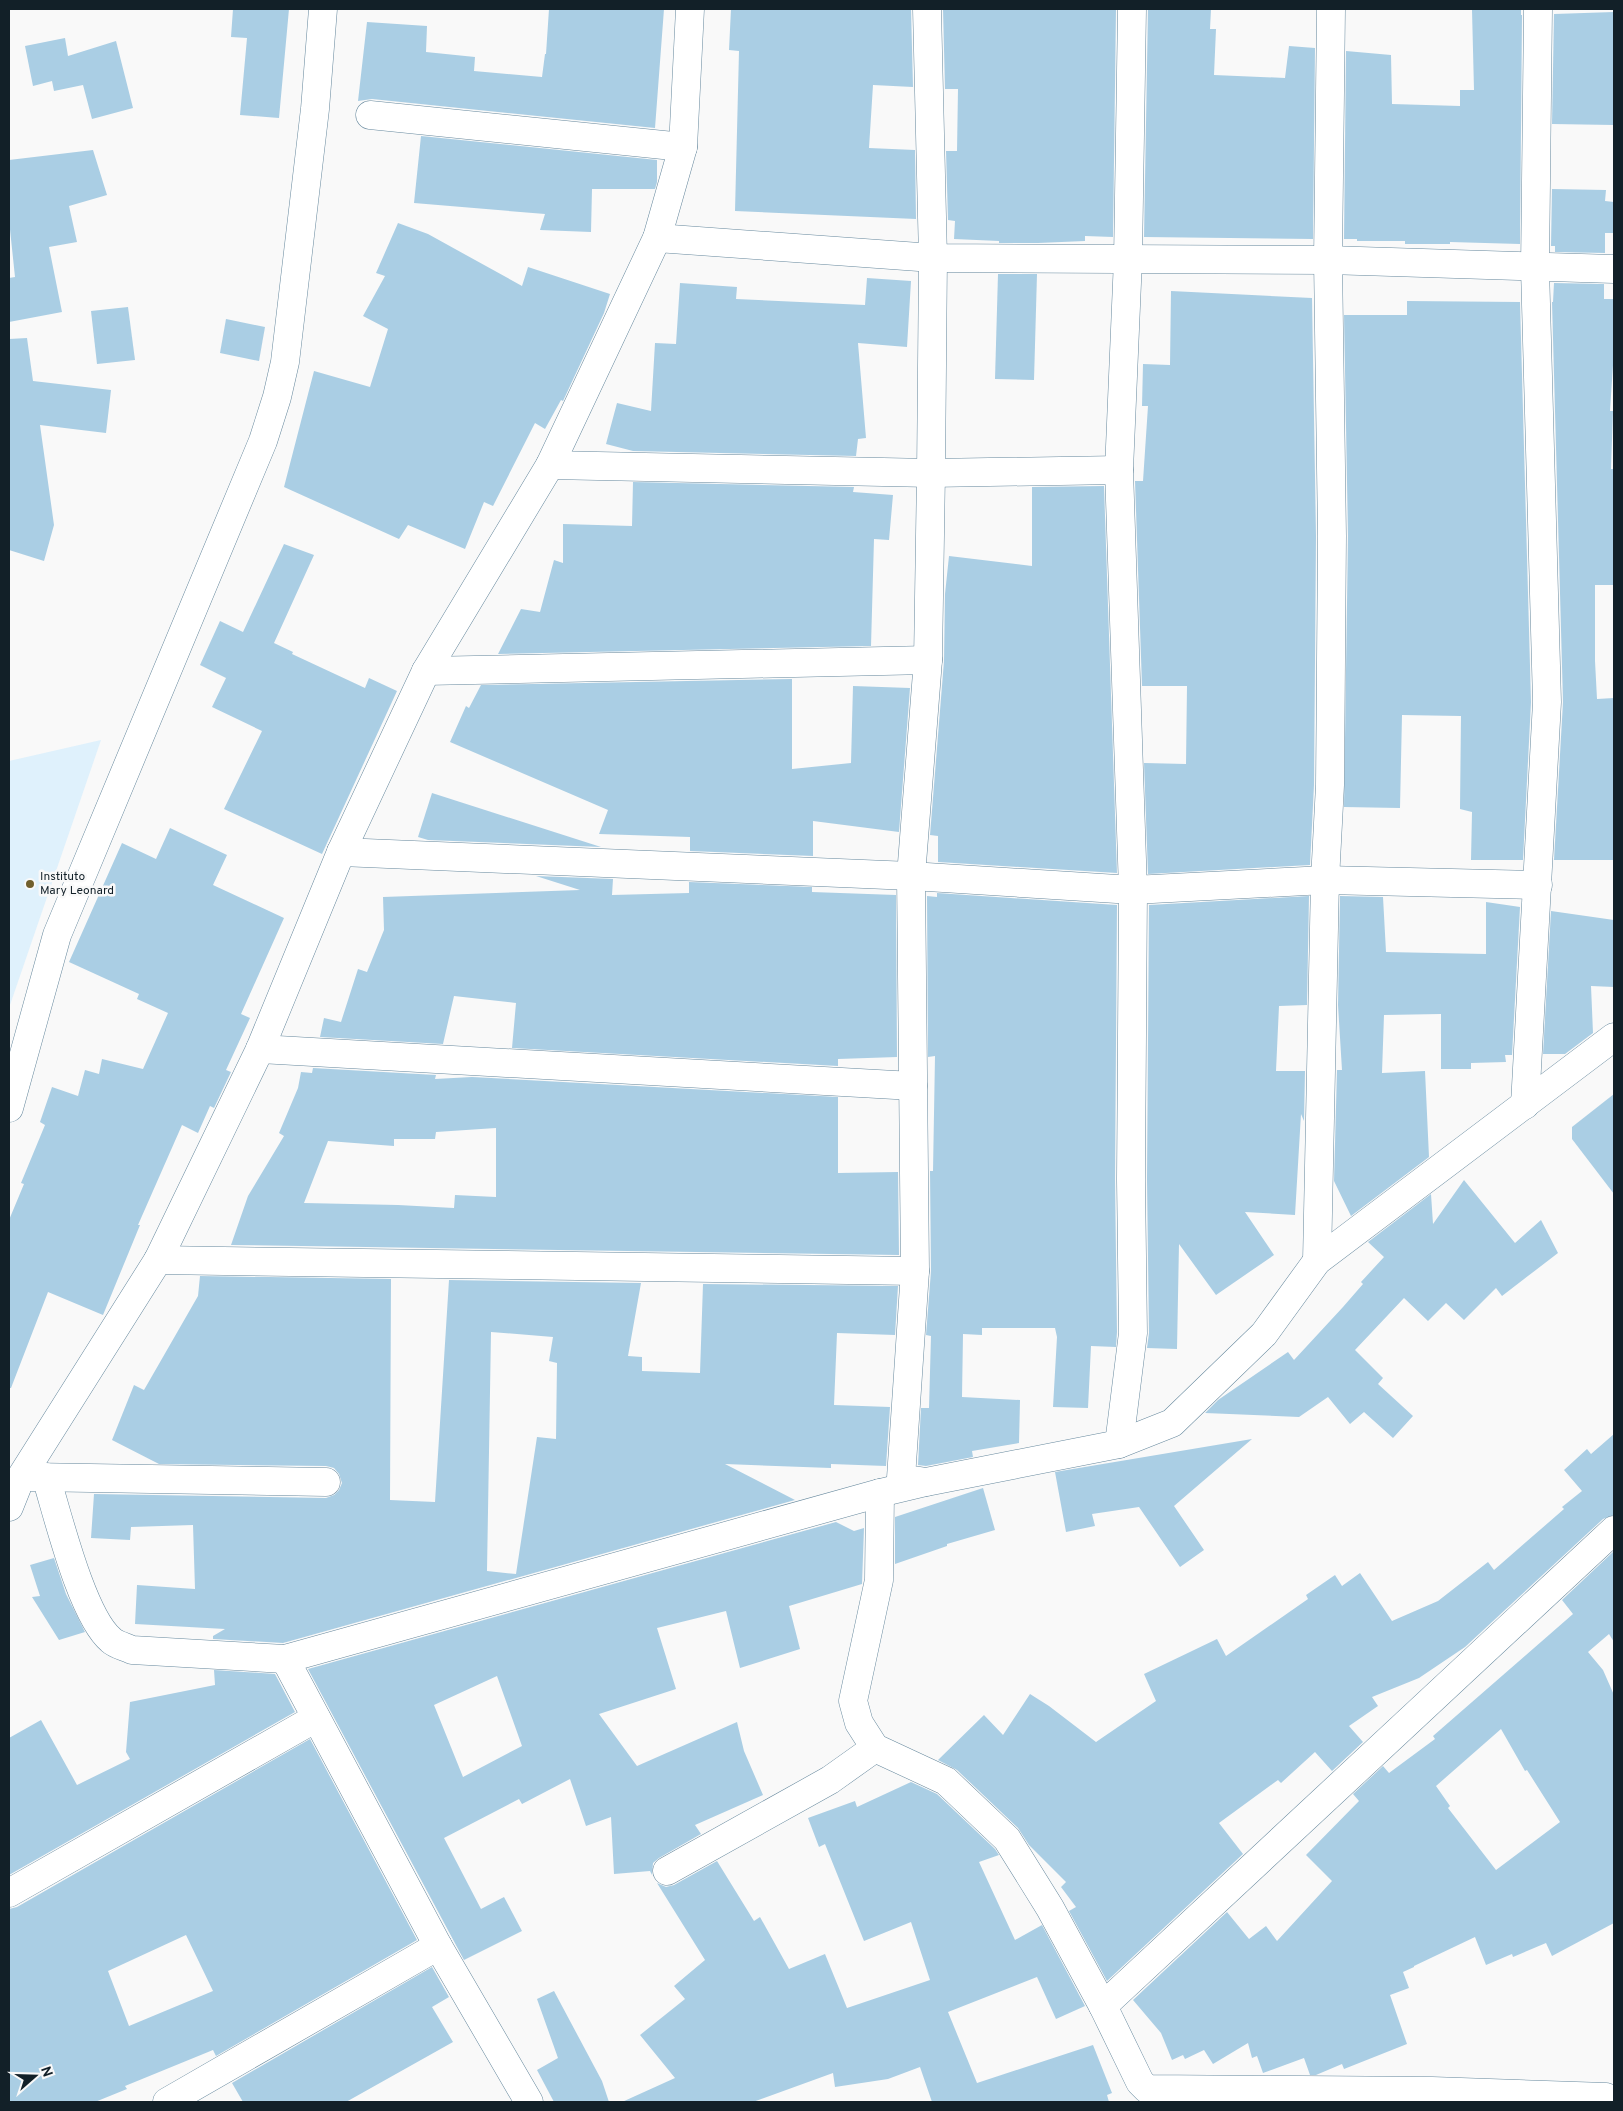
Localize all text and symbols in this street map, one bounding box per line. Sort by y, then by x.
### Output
place label: Instituto Mary Leonard [40,869,114,899]
marker: Instituto Mary Leonard [24,878,36,890]
north arrow [10,2051,60,2101]
text: N [36,2064,56,2080]

